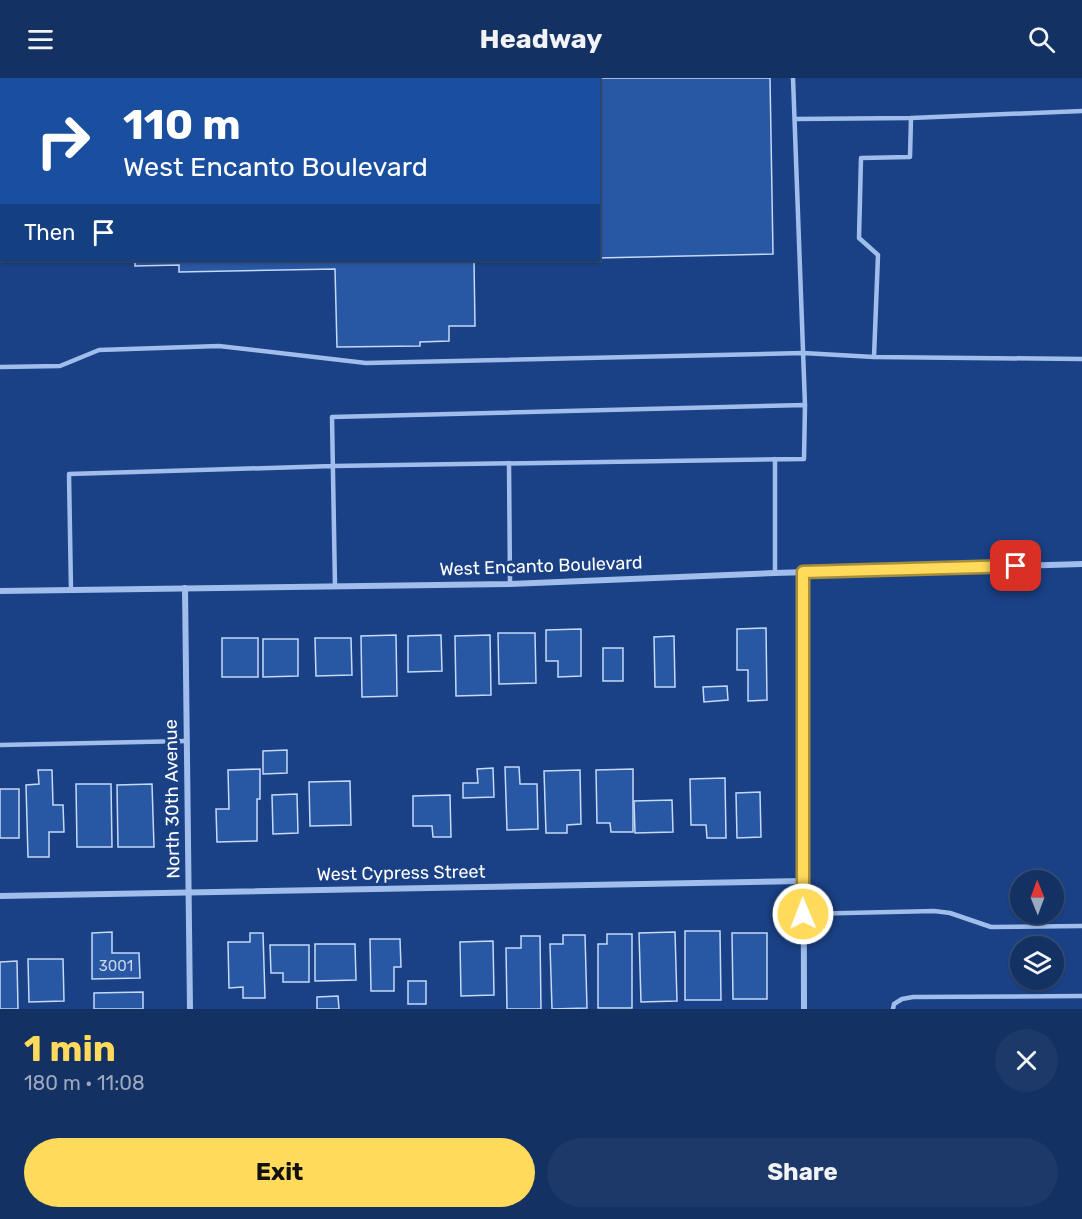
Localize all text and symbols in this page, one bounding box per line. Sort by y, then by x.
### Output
icon: menu [24,23,57,56]
text: Headway [480,23,602,55]
icon: search [1025,23,1058,56]
text: 110 m [123,100,241,150]
icon: right [24,102,102,180]
text: West Encanto Boulevard [123,151,428,183]
icon: arrive [87,216,120,249]
text: Then [24,219,75,246]
pin [990,540,1041,591]
icon: arrive [999,549,1032,582]
street label: West Encanto Boulevard [439,551,643,581]
street label: North 30th Avenue [160,719,184,879]
street label: West Cypress Street [316,861,486,885]
north arrow [1010,870,1064,924]
map controls [1010,870,1064,990]
position arrow [771,882,835,946]
button: layers [1010,936,1064,990]
house number: 3001 [99,957,133,975]
text: 1 min [24,1027,116,1070]
button: close [995,1029,1058,1092]
text: 180 m · 11:08 [24,1071,145,1095]
button: Exit [24,1138,535,1207]
button: Share [547,1138,1058,1207]

